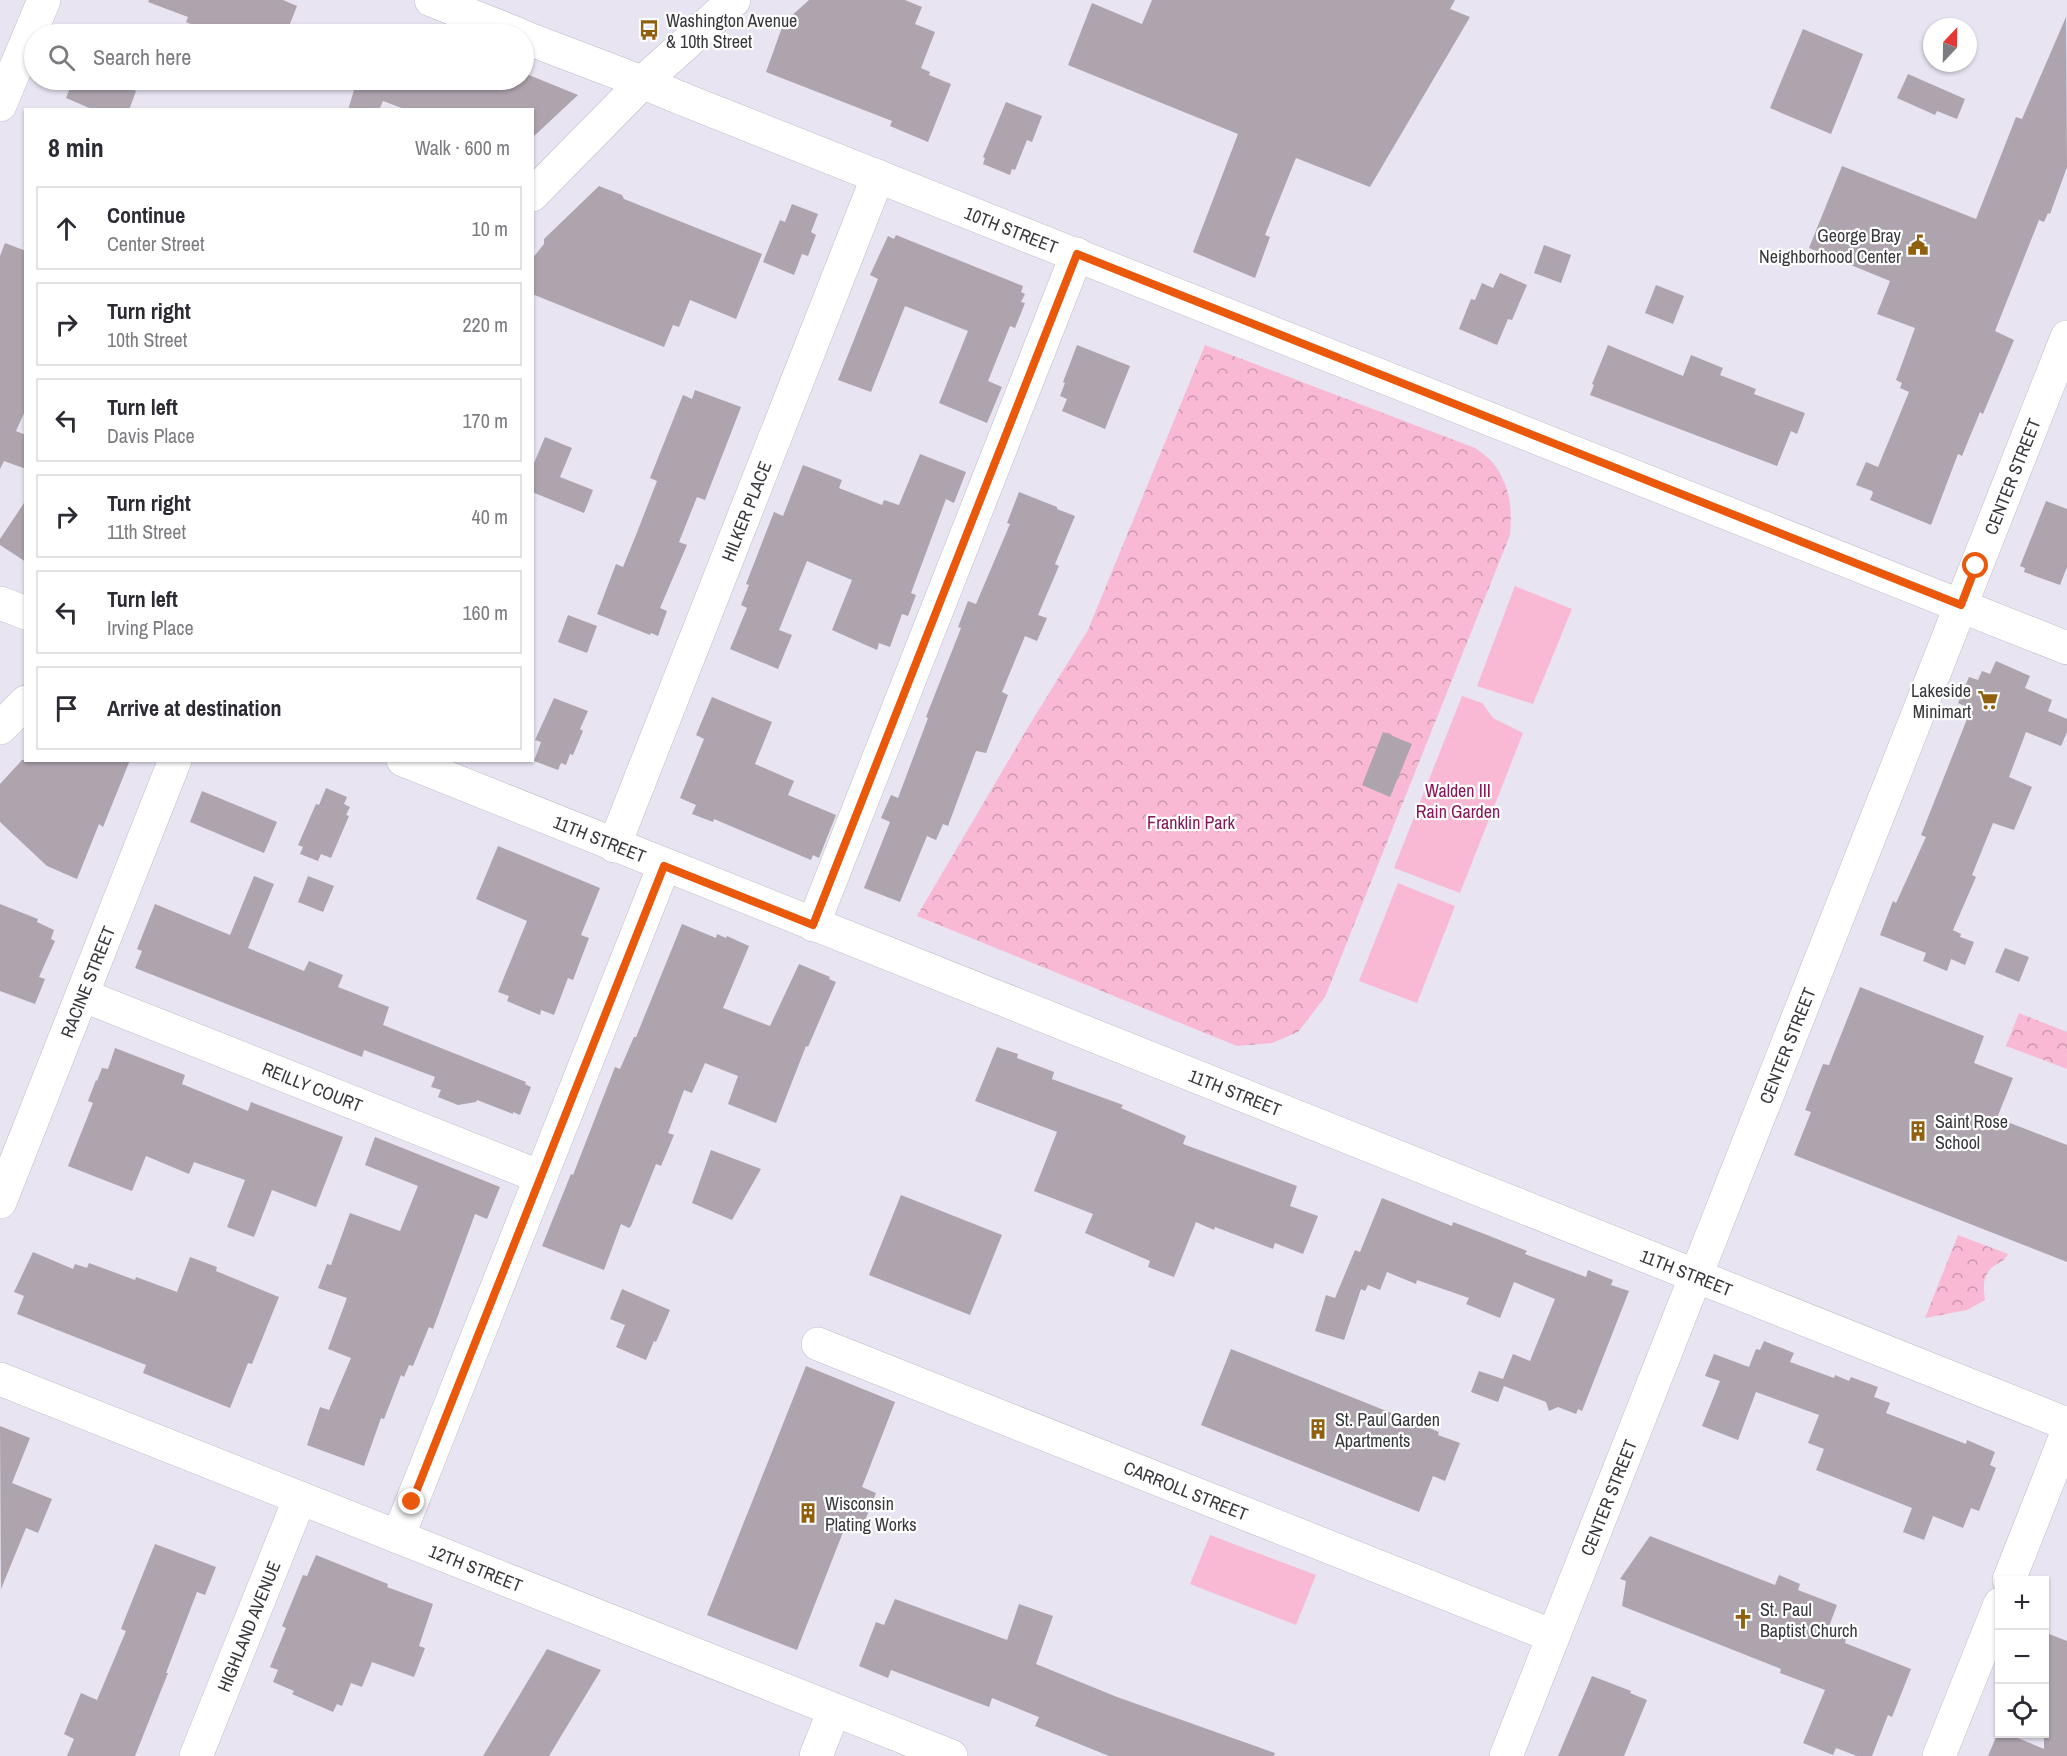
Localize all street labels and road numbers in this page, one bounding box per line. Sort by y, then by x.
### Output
street label: 10TH STREET [961,200,1062,259]
street label: CENTER STREET [1978,415,2046,538]
street label: HILKER PLACE [715,457,777,565]
street label: 11TH STREET [550,809,650,868]
street label: RACINE STREET [54,922,121,1041]
street label: CENTER STREET [1753,984,1821,1107]
street label: REILLY COURT [259,1055,366,1118]
street label: 11TH STREET [1185,1062,1285,1122]
street label: 11TH STREET [1637,1243,1736,1302]
street label: CENTER STREET [1574,1436,1642,1559]
street label: CARROLL STREET [1120,1454,1252,1526]
street label: 12TH STREET [426,1538,526,1597]
street label: HIGHLAND AVENUE [211,1557,286,1695]

